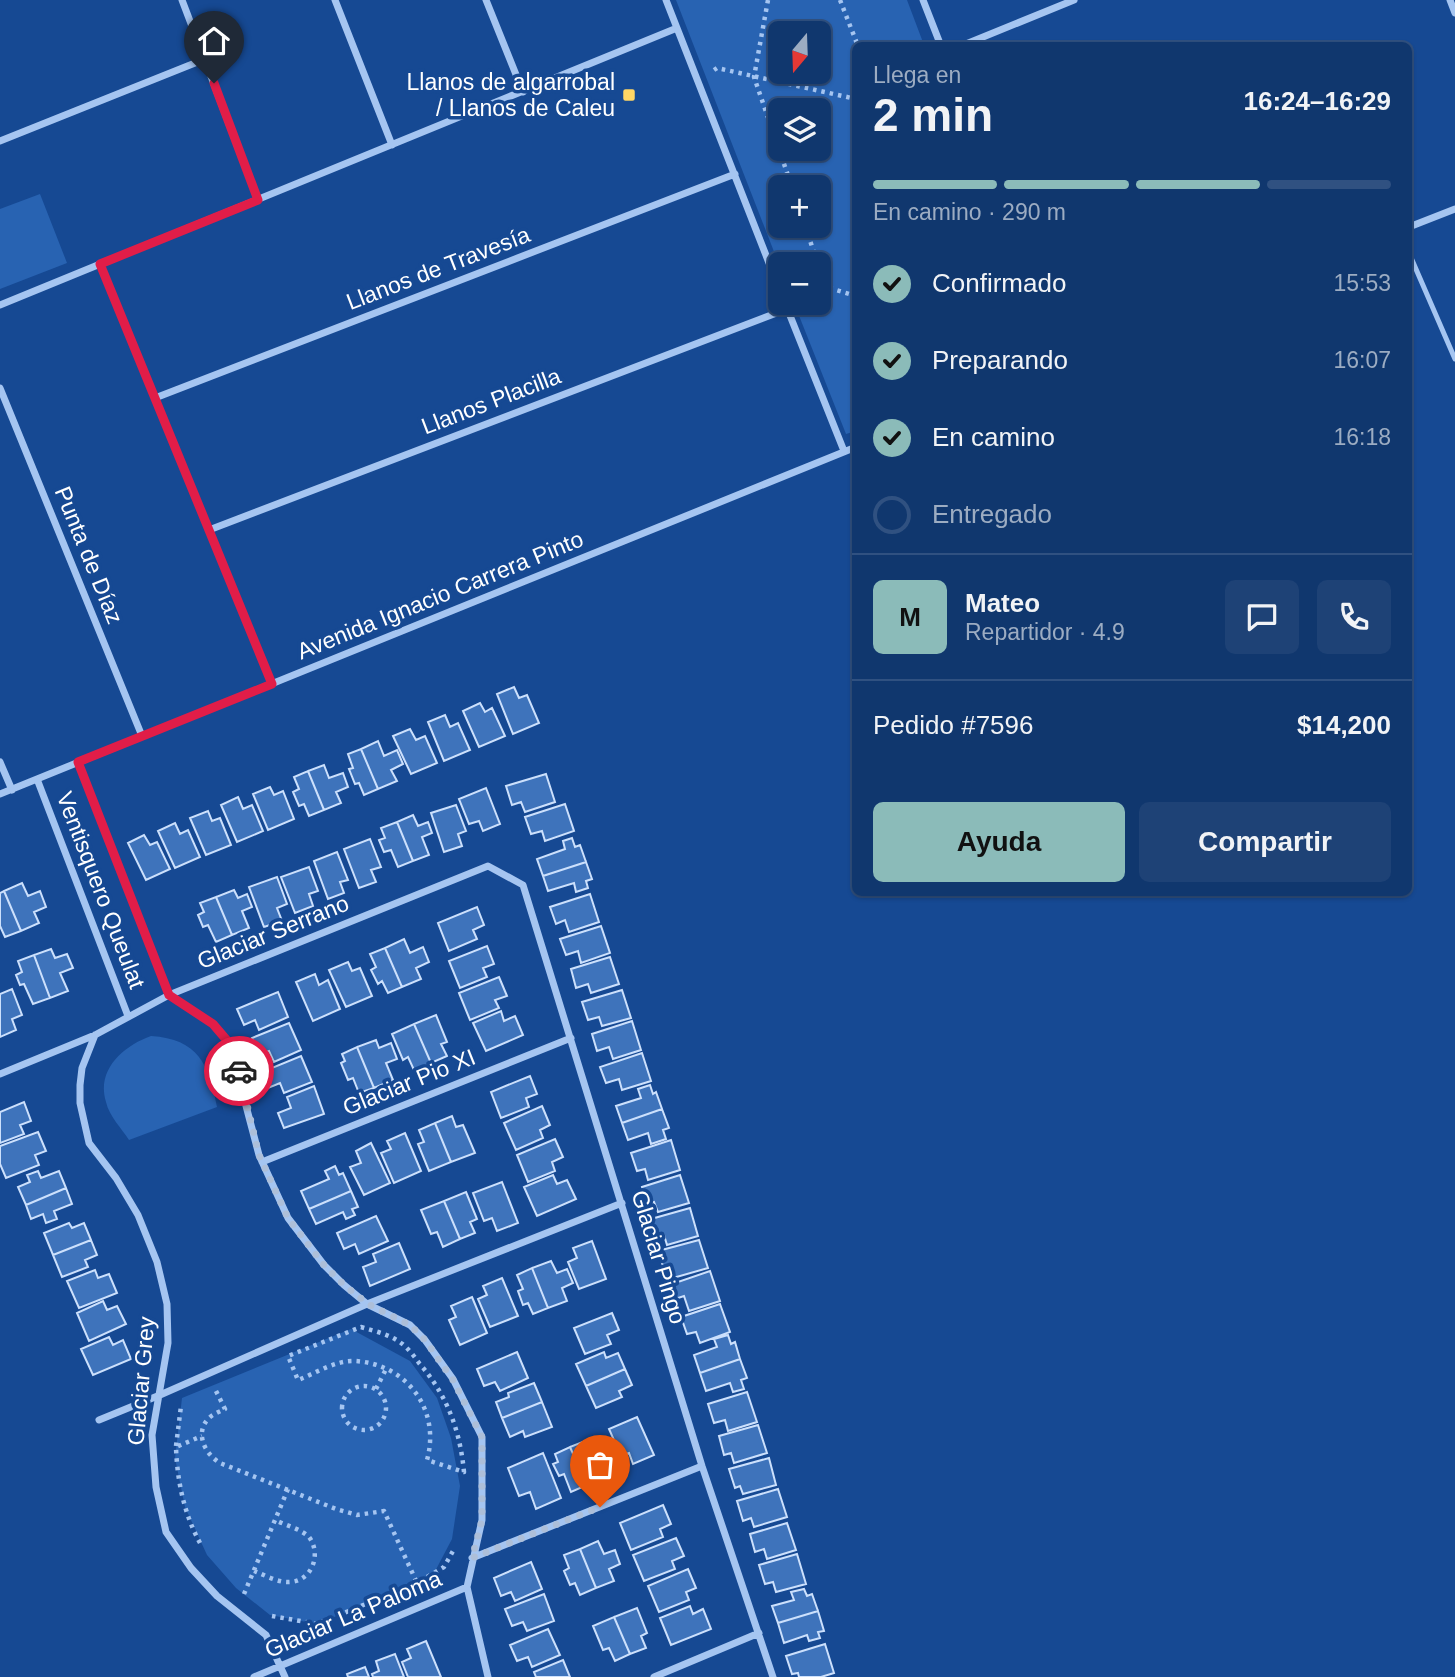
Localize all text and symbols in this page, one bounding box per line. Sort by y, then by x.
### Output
pin [184,11,244,83]
north arrow [768,21,831,84]
map controls [768,21,831,315]
icon: home [195,22,233,60]
text: Llega en [873,62,961,88]
place label: Llanos de algarrobal / Llanos de Caleu [407,69,615,121]
text: 16:24–16:29 [1244,86,1391,116]
marker: Llanos de algarrobal / Llanos de Caleu [621,87,637,103]
text: 2 min [873,89,993,141]
button: layers [768,98,831,161]
button: + [768,175,831,238]
text: En camino · 290 m [873,199,1066,225]
street label: Llanos de Travesía [343,221,534,315]
button: − [768,252,831,315]
icon: check [873,265,911,303]
text: Confirmado [932,268,1066,298]
text: 15:53 [1333,270,1391,296]
icon: check [873,342,911,380]
text: Preparando [932,345,1068,375]
text: 16:07 [1333,347,1391,373]
street label: Llanos Placilla [418,362,564,439]
icon: check [873,419,911,457]
text: En camino [932,422,1055,452]
text: 16:18 [1333,424,1391,450]
street label: Punta de Díaz [50,483,128,627]
text: Entregado [932,499,1052,529]
street label: Avenida Ignacio Carrera Pinto [293,526,587,664]
button: chat [1225,580,1299,654]
button: phone [1317,580,1391,654]
text: Mateo [965,588,1040,618]
text: M [899,602,921,632]
text: Repartidor · 4.9 [965,619,1125,645]
text: Pedido #7596 [873,710,1033,740]
text: $14,200 [1297,710,1391,740]
street label: Ventisquero Queulat [52,788,151,993]
button: Ayuda [873,802,1125,882]
button: Compartir [1139,802,1391,882]
street label: Glaciar Serrano [193,890,353,974]
courier [204,1036,274,1106]
street label: Glaciar Pio XI [339,1044,479,1120]
icon: car [220,1052,258,1090]
street label: Glaciar Pingo [626,1187,692,1327]
street label: Glaciar Grey [122,1315,160,1446]
pin [570,1435,630,1507]
icon: bag [581,1446,619,1484]
street label: Glaciar La Paloma [261,1565,445,1663]

